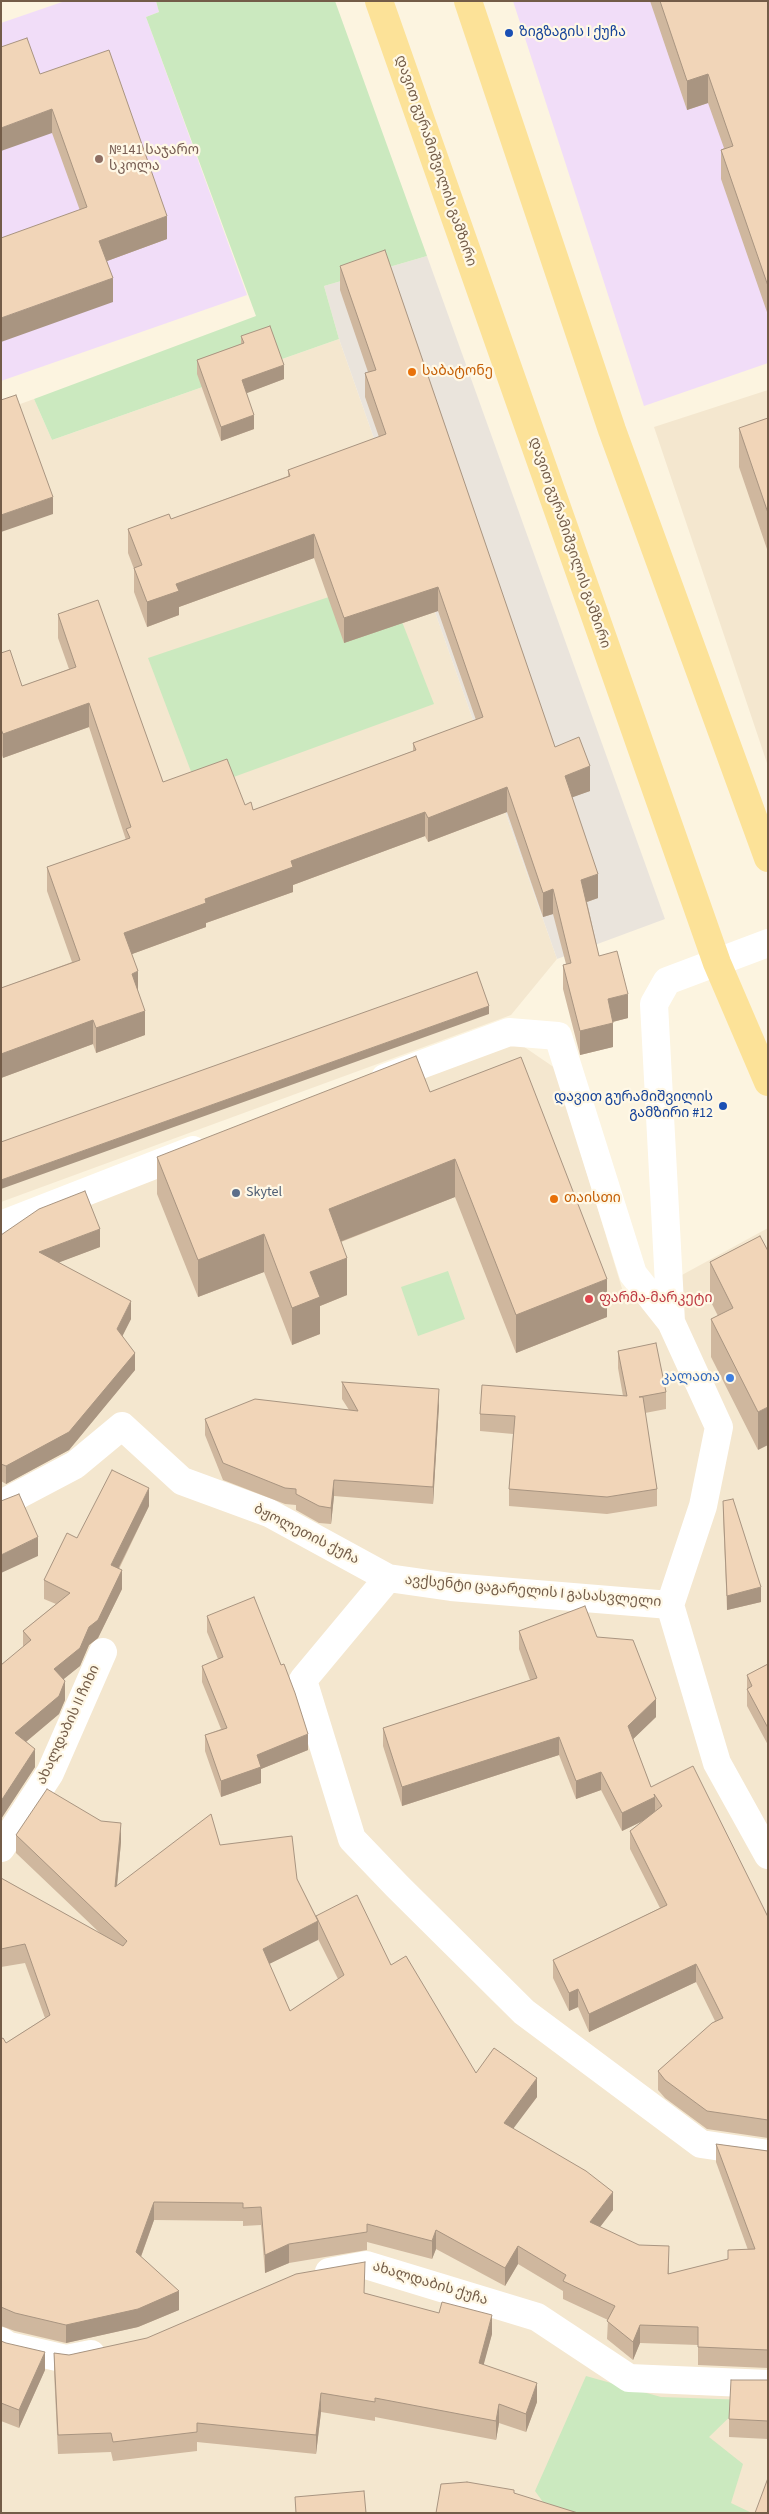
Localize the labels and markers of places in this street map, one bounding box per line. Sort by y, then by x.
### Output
place label: ზიგზაგის I ქუჩა [519,25,626,41]
marker: ზიგზაგის I ქუჩა [503,27,515,39]
place label: №141 საჯარო სკოლა [109,143,199,176]
marker: №141 საჯარო სკოლა [93,153,105,165]
place label: საბატონე [422,364,493,380]
marker: საბატონე [406,366,418,378]
place label: დავით გურამიშვილის გამზირი #12 [554,1090,713,1122]
marker: დავით გურამიშვილის გამზირი #12 [717,1100,729,1112]
place label: Skytel [246,1185,282,1201]
marker: Skytel [230,1187,242,1199]
place label: თაისთი [564,1191,621,1207]
marker: თაისთი [548,1193,560,1205]
place label: ფარმა-მარკეტი [599,1291,712,1307]
marker: ფარმა-მარკეტი [583,1293,595,1305]
place label: კალათა [661,1370,720,1386]
marker: კალათა [724,1372,736,1384]

